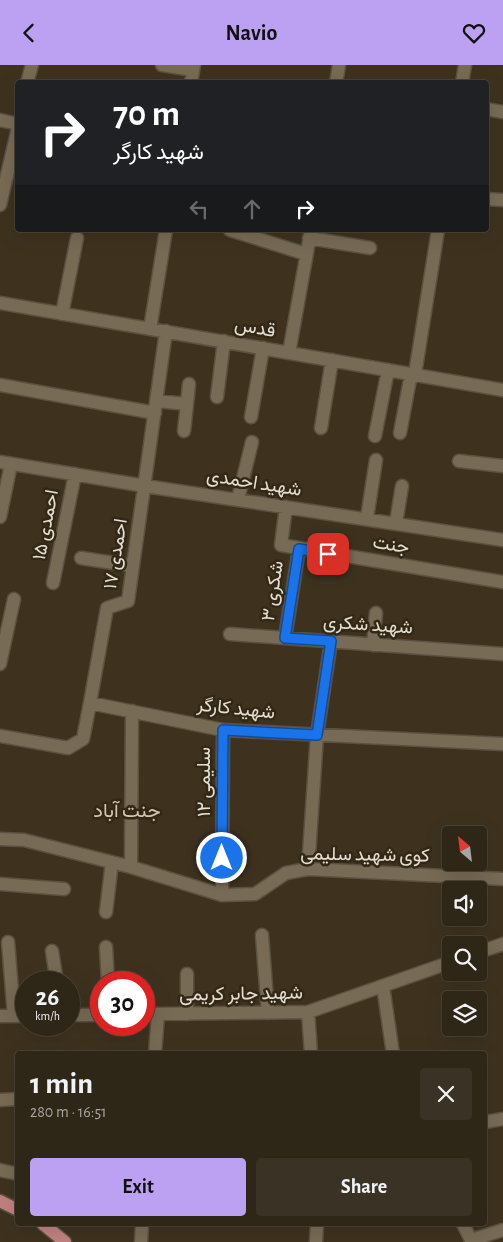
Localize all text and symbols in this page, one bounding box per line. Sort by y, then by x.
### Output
icon: back [15,19,43,47]
icon: heart [460,19,488,47]
text: Navio [226,22,277,44]
text: 70 m [113,97,180,132]
icon: right [30,100,95,165]
text: شهید کارگر [113,141,204,163]
icon: left [185,195,213,223]
icon: ahead [238,195,266,223]
icon: right [291,195,319,223]
street label: قدس [233,315,277,342]
street label: شهید احمدی [205,466,303,501]
street label: احمدی ۱۵ [30,488,63,562]
street label: احمدی ۱۷ [101,517,132,591]
pin [307,533,349,575]
street label: جنت [371,533,411,558]
icon: arrive [314,540,342,568]
street label: شکری ۳ [259,559,288,623]
street label: شهید شکری [322,612,414,639]
street label: شهید کارگر [195,694,276,724]
street label: سلیمی ۱۲ [195,747,215,817]
district label: جنت آباد [93,800,161,822]
north arrow [442,826,488,871]
map controls [442,826,487,1036]
position arrow [195,831,247,883]
street label: کوی شهید سلیمی [300,844,430,867]
button: sound [442,881,487,926]
button: search [442,936,487,981]
speed limit sign: 30 [90,971,155,1036]
street label: شهید جابر کریمی [179,983,303,1006]
text: 26 [36,985,59,1010]
button: layers [442,991,487,1036]
text: km/h [35,1010,60,1022]
button: close [420,1068,472,1120]
text: 1 min [30,1069,93,1099]
text: 280 m · 16:51 [30,1104,107,1120]
button: Exit [30,1158,246,1216]
button: Share [256,1158,472,1216]

